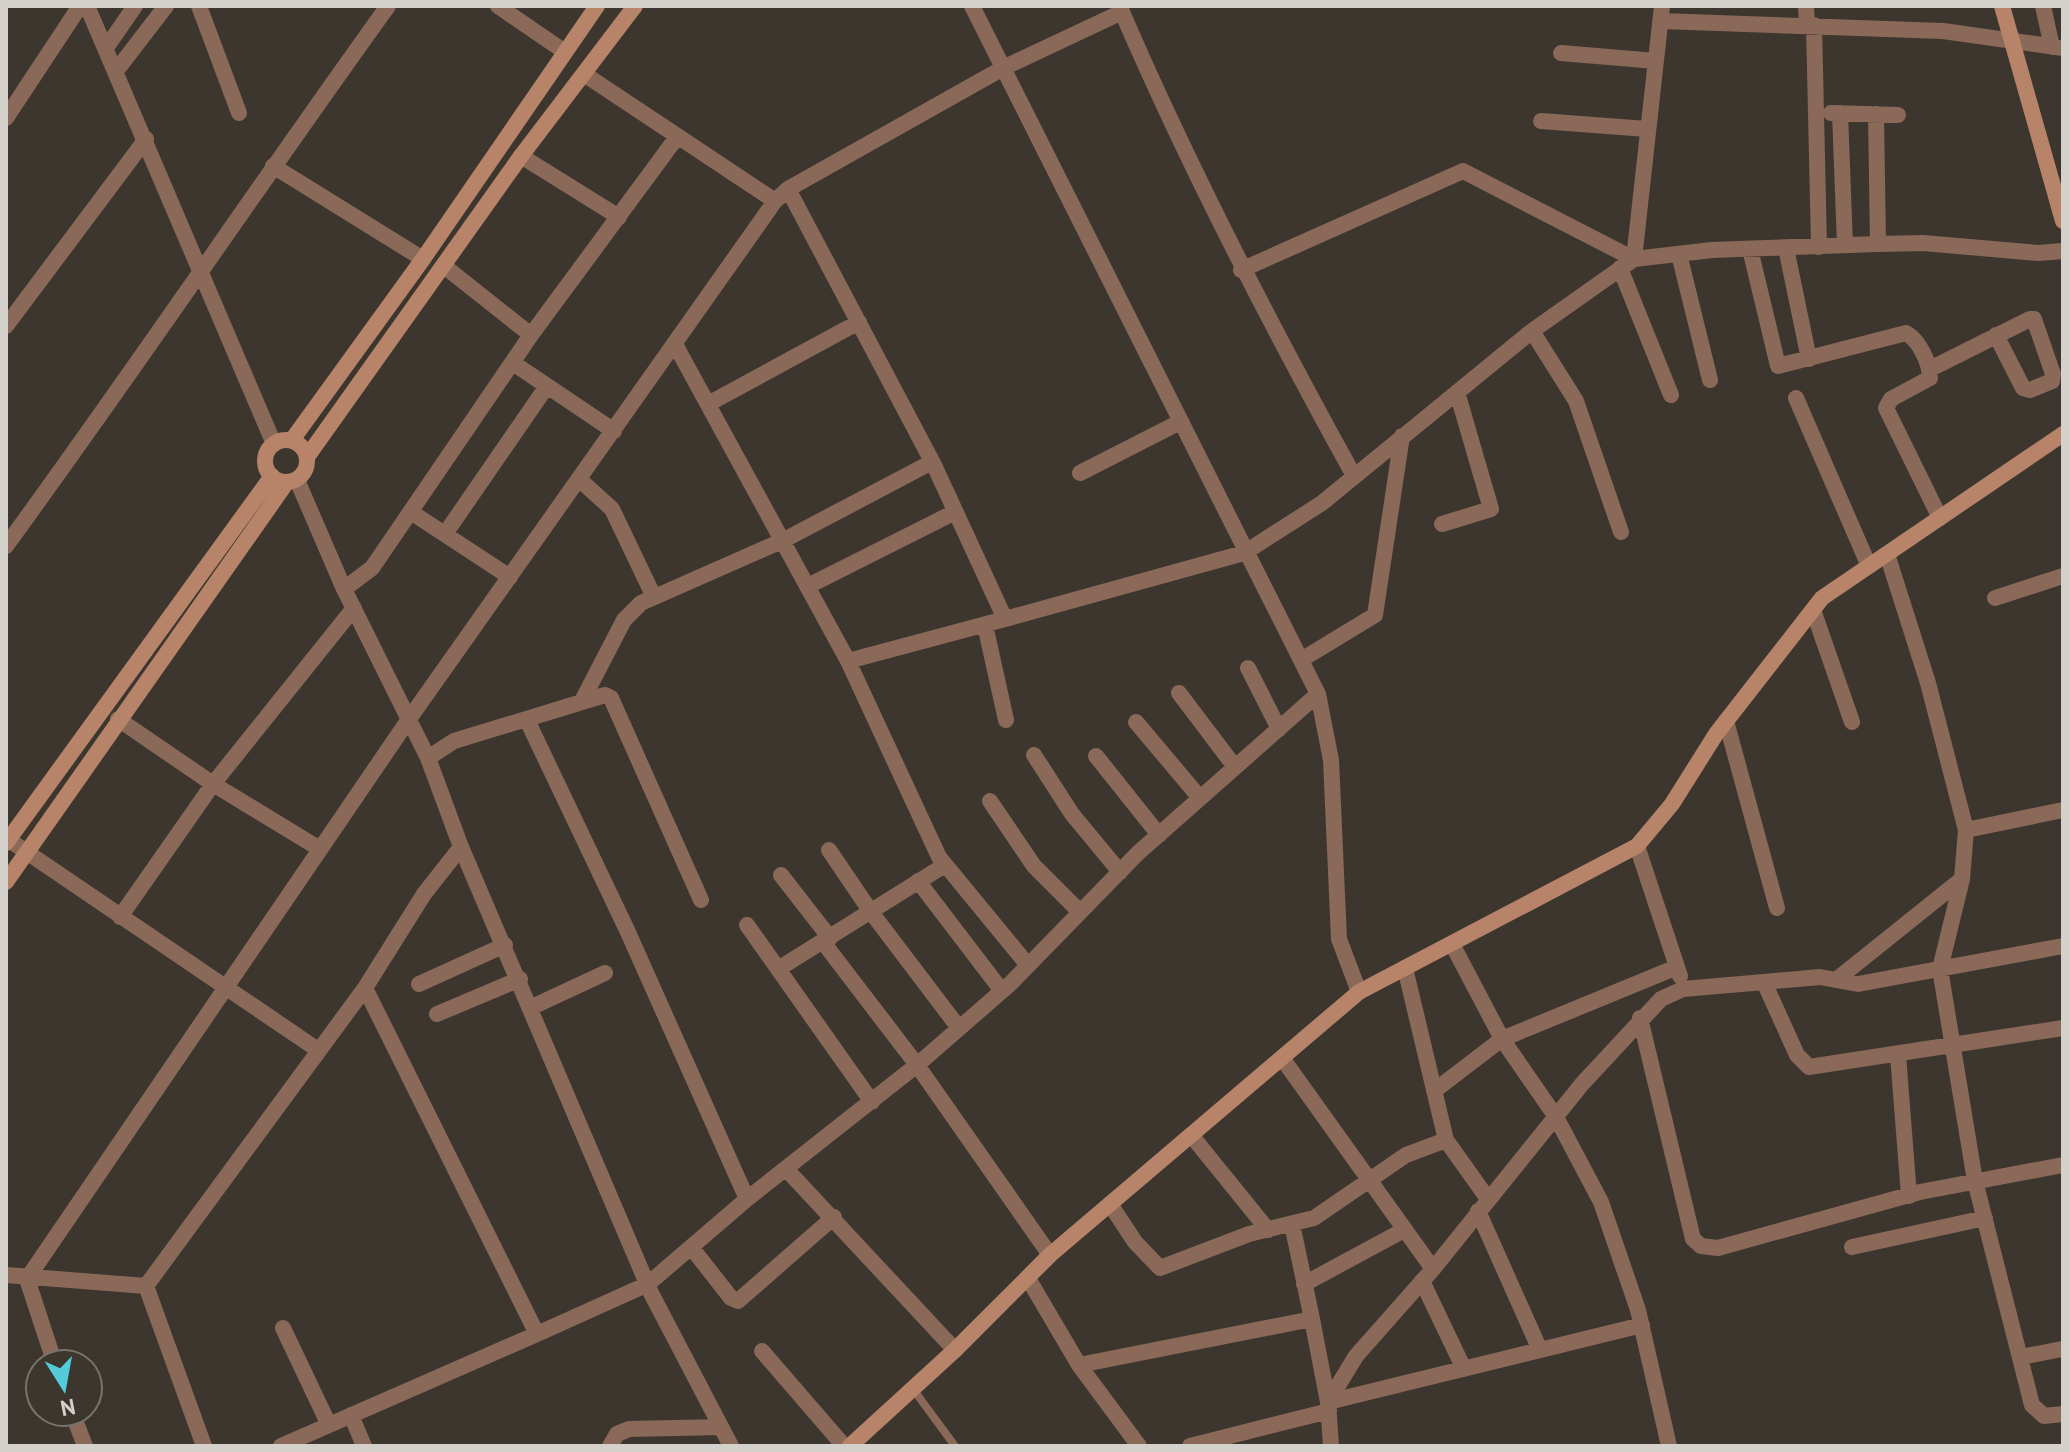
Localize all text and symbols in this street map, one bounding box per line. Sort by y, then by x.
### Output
north arrow [24,1348,104,1428]
text: N [58,1393,78,1423]

